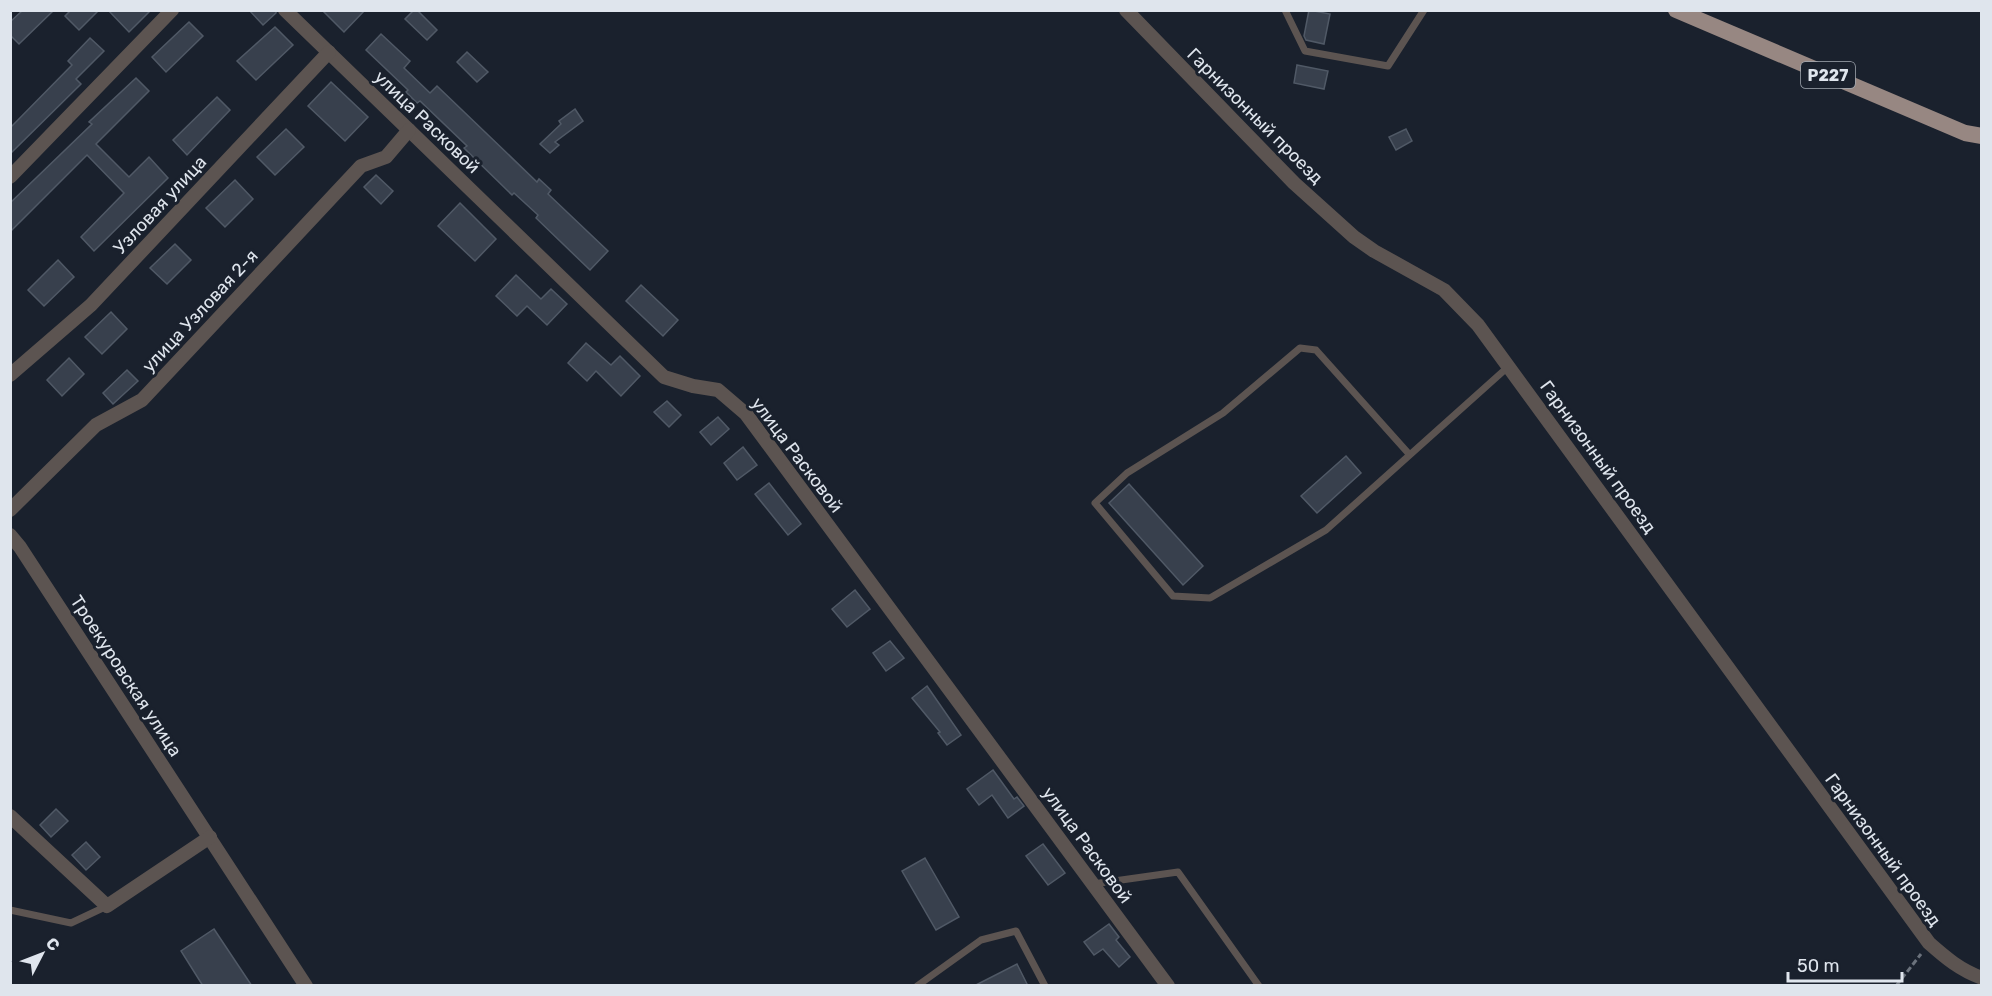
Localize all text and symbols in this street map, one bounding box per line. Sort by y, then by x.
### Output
street label: Гарнизонный проезд [1182,43,1328,189]
road number: Р227 [1801,62,1855,88]
street label: улица Расковой [370,66,484,178]
street label: Узловая улица [109,151,211,259]
street label: улица Узловая 2-я [138,245,262,377]
street label: Гарнизонный проезд [1535,376,1661,538]
street label: улица Расковой [747,393,847,517]
street label: Троекуровская улица [66,591,186,761]
street label: Гарнизонный проезд [1820,769,1946,931]
street label: улица Расковой [1037,782,1137,908]
north arrow [12,924,72,984]
text: С [42,934,64,955]
scale bar [1788,945,1902,983]
text: 50 m [1797,955,1840,977]

